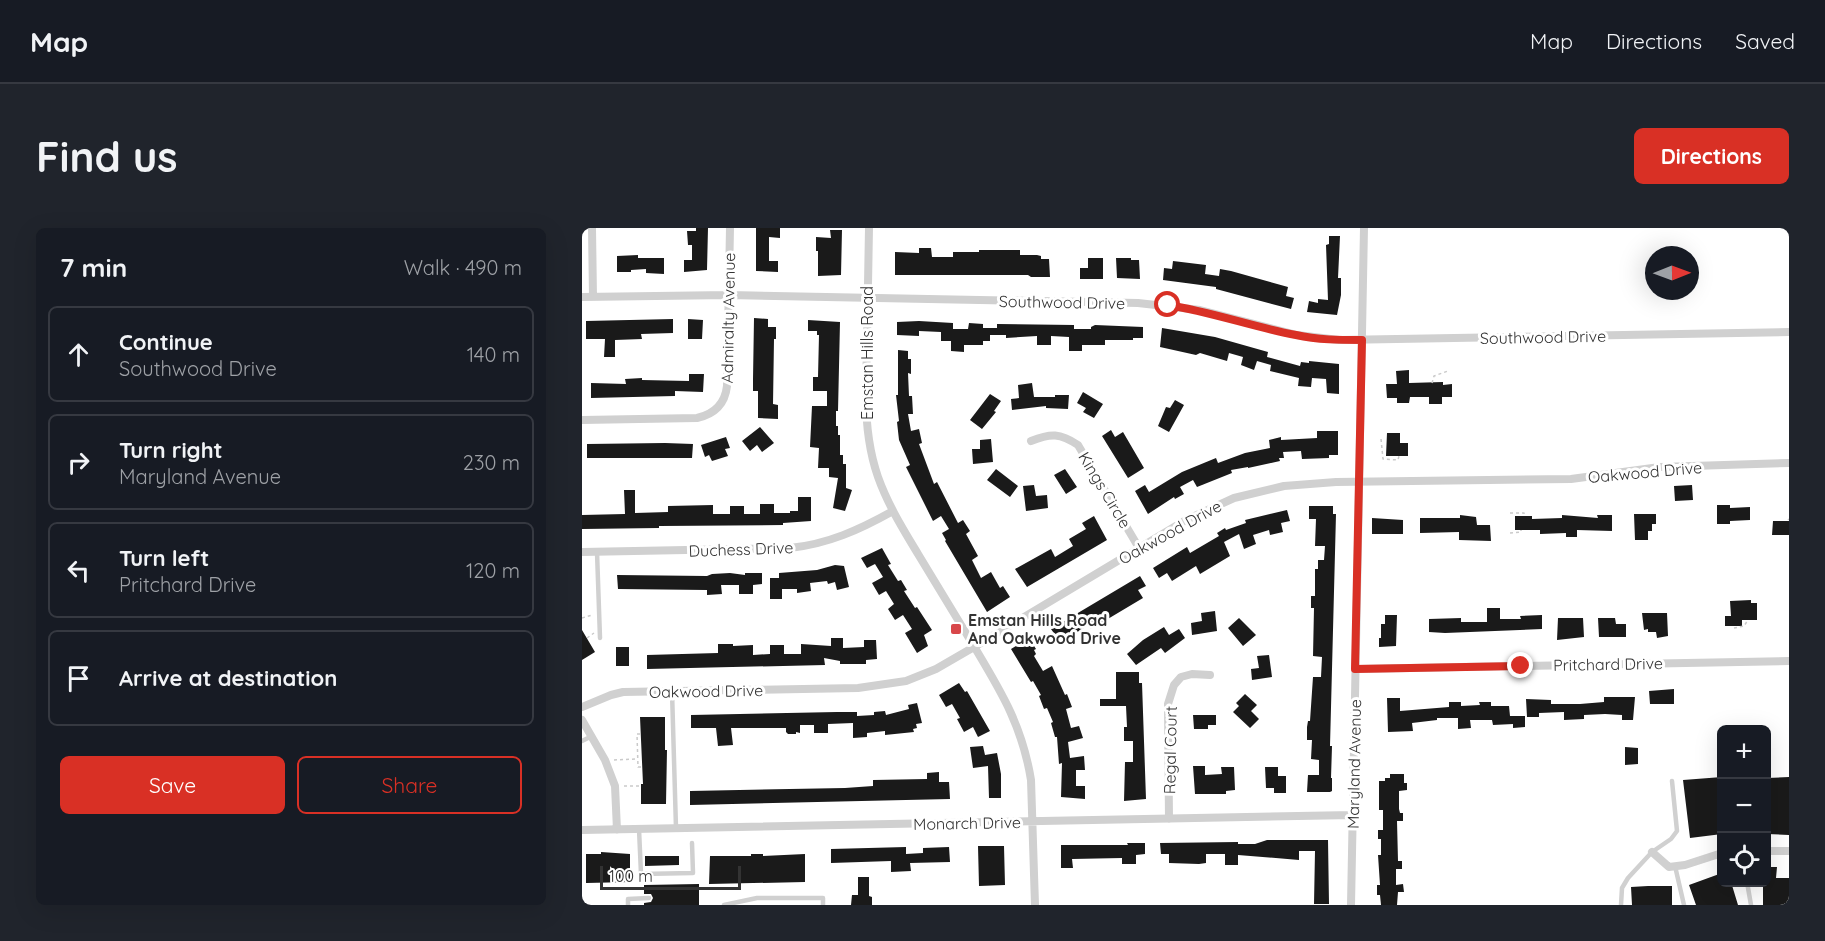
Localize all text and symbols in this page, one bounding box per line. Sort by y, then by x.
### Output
text: Map [30,24,88,59]
text: Map [1530,28,1573,54]
text: Directions [1606,28,1702,54]
text: Saved [1735,28,1795,54]
button: Directions [1634,128,1789,184]
text: Find us [36,130,178,183]
north arrow [1645,246,1699,300]
text: 7 min [60,251,127,284]
street label: Admiralty Avenue [717,252,739,384]
text: Walk · 490 m [404,255,522,280]
street label: Emstan Hills Road [857,286,877,420]
street label: Southwood Drive [999,291,1125,313]
route start [1154,291,1180,317]
street label: Southwood Drive [1480,326,1606,348]
text: Continue [119,328,213,356]
icon: ahead [62,338,95,371]
text: 140 m [467,342,520,367]
text: Southwood Drive [119,356,277,381]
text: Turn right [119,436,223,464]
icon: right [62,446,95,479]
street label: Kings Circle [1074,448,1136,532]
text: 230 m [463,450,520,475]
street label: Oakwood Drive [1587,457,1703,487]
text: Maryland Avenue [119,464,281,489]
street label: Oakwood Drive [1115,496,1225,568]
street label: Duchess Drive [688,537,794,561]
text: Turn left [119,544,209,572]
icon: left [62,554,95,587]
text: 120 m [466,558,520,583]
text: Pritchard Drive [119,572,256,597]
place label: Emstan Hills Road And Oakwood Drive [968,610,1121,648]
marker: Emstan Hills Road And Oakwood Drive [949,622,963,636]
route end [1507,652,1533,678]
street label: Pritchard Drive [1553,653,1663,675]
icon: arrive [62,662,95,695]
text: Arrive at destination [119,664,337,692]
street label: Oakwood Drive [649,680,763,702]
street label: Maryland Avenue [1343,699,1365,829]
street label: Regal Court [1159,706,1181,794]
map controls [1717,725,1771,887]
button: + [1717,725,1771,779]
button: Save [60,756,285,814]
button: Share [297,756,522,814]
button: − [1717,779,1771,833]
street label: Monarch Drive [913,812,1021,834]
button: locate [1717,833,1771,887]
scale bar [600,863,741,890]
text: 100 m [609,866,653,886]

